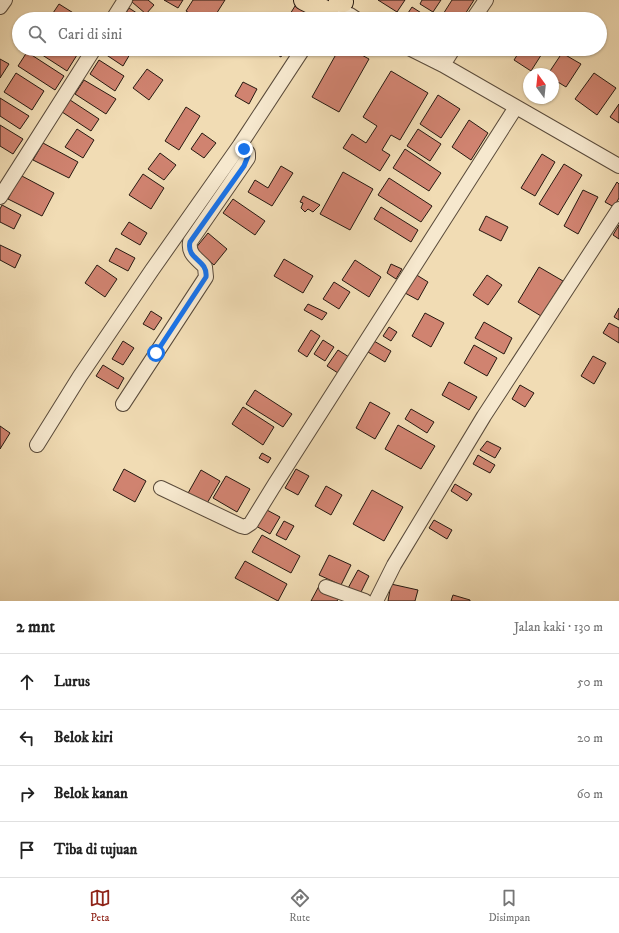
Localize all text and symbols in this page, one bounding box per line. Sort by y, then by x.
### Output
search box [12,12,607,56]
icon: search [26,23,48,45]
text: Cari di sini [58,25,122,44]
north arrow [523,68,559,104]
route end [235,140,253,158]
route start [147,344,165,362]
text: 2 mnt [16,616,55,638]
text: Jalan kaki · 130 m [514,619,603,635]
icon: ahead [16,671,38,693]
text: Lurus [54,672,90,691]
text: 50 m [577,674,603,690]
icon: left [16,727,38,749]
text: Belok kiri [54,728,113,747]
text: 20 m [577,730,603,746]
icon: right [16,783,38,805]
text: Belok kanan [54,784,128,803]
text: 60 m [577,786,603,802]
icon: arrive [16,839,38,861]
text: Tiba di tujuan [54,840,137,859]
tab: Peta [89,887,111,925]
tab: Rute [289,887,311,925]
tab: Disimpan [488,887,530,925]

